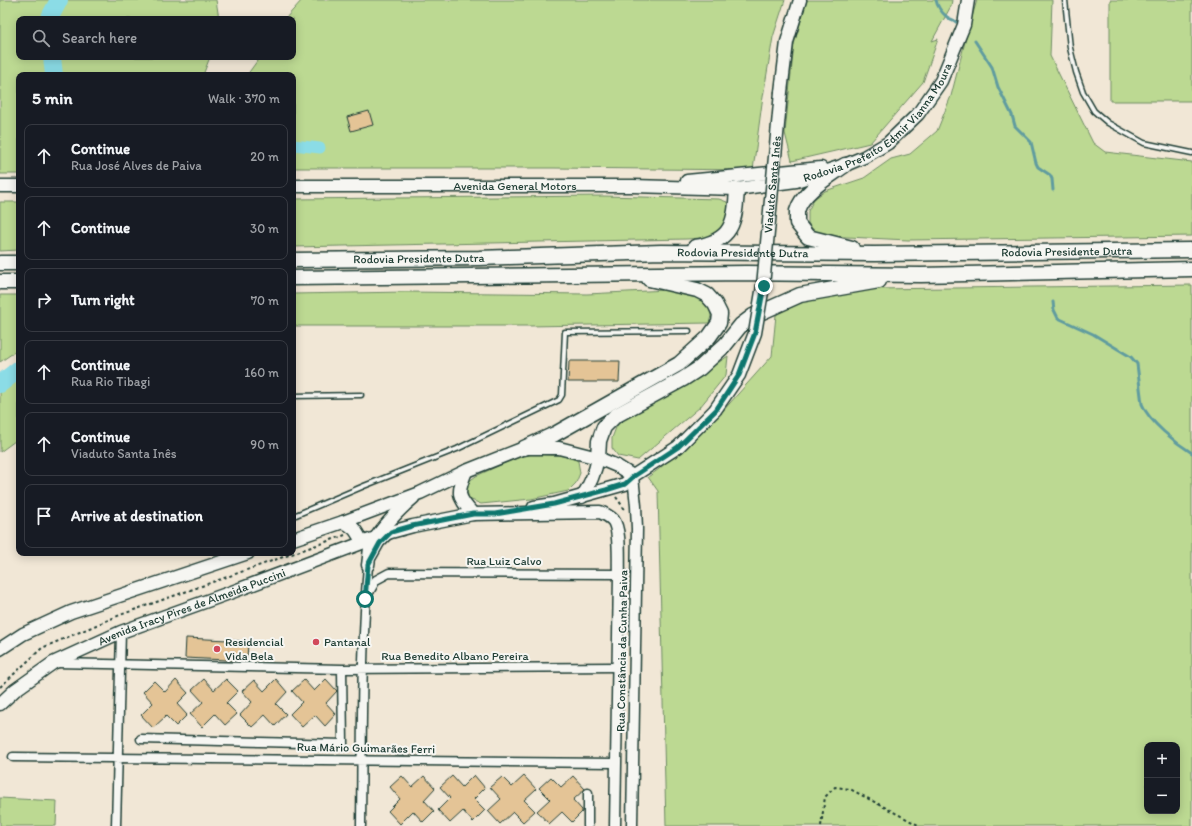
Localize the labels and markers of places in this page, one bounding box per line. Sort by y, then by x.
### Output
place label: Residencial Vida Bela [225,635,284,663]
place label: Pantanal [324,635,371,649]
marker: Pantanal [311,637,321,647]
marker: Residencial Vida Bela [212,644,222,654]

